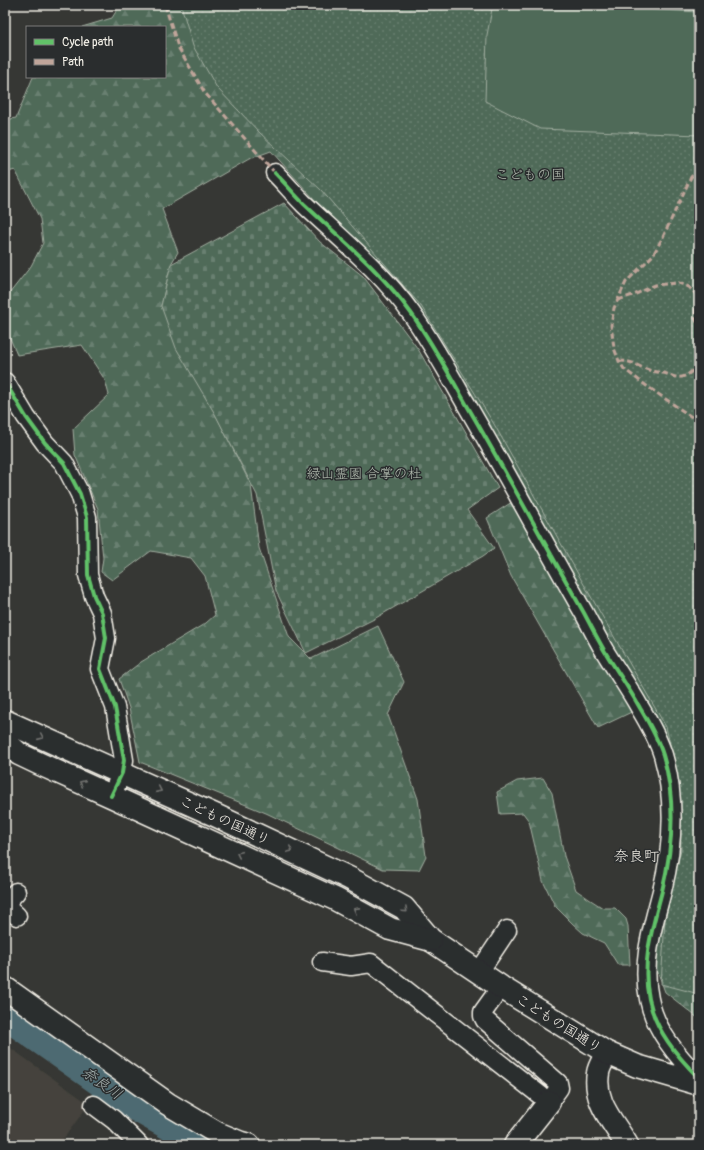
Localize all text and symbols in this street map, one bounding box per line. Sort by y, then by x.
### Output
legend [26,26,166,78]
text: Cycle path [62,35,114,50]
text: Path [62,55,84,70]
park label: こどもの国 [495,166,565,183]
park label: 緑山霊園 合掌の杜 [306,465,422,482]
one-way arrow [37,732,44,740]
one-way arrow [79,780,87,788]
one-way arrow [155,785,163,793]
street label: こどもの国通り [177,792,273,849]
one-way arrow [286,845,293,853]
district label: 奈良町 [613,847,659,866]
one-way arrow [236,851,243,859]
one-way arrow [400,906,408,913]
one-way arrow [353,908,360,915]
street label: こどもの国通り [513,990,605,1057]
water label: 奈良川 [78,1063,126,1104]

